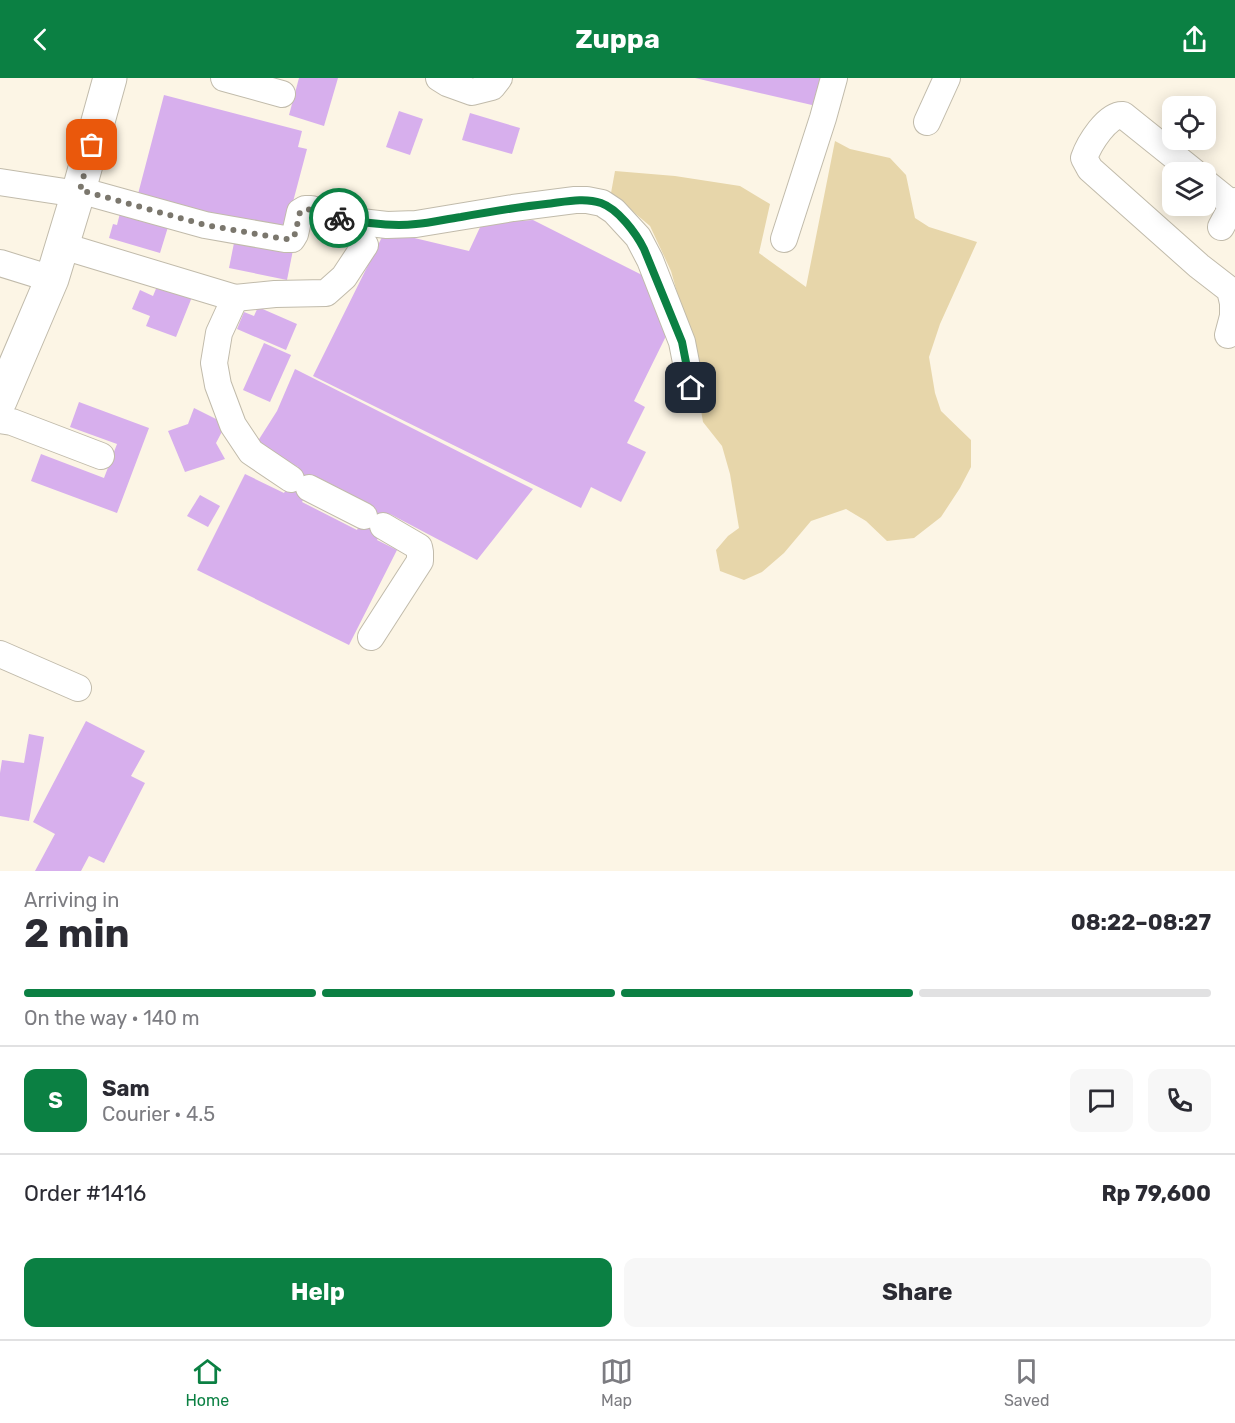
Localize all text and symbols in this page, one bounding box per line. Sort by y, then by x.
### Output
icon: back [24,23,57,56]
text: Zuppa [575,23,660,55]
icon: share [1178,23,1211,56]
map controls [1162,96,1216,216]
button: locate [1162,96,1216,150]
pin [66,119,117,170]
icon: bag [75,128,108,161]
button: layers [1162,162,1216,216]
courier [309,188,369,248]
icon: bike [323,202,356,235]
pin [665,362,716,413]
icon: home [674,371,707,404]
text: Arriving in [24,888,119,912]
text: 08:22–08:27 [1071,909,1211,936]
text: 2 min [24,911,130,957]
text: On the way · 140 m [24,1006,200,1030]
button: chat [1070,1069,1133,1132]
button: phone [1148,1069,1211,1132]
text: Sam [102,1075,150,1102]
text: S [48,1087,63,1114]
text: Courier · 4.5 [102,1102,215,1126]
text: Order #1416 [24,1180,146,1207]
text: Rp 79,600 [1101,1180,1211,1207]
button: Help [24,1258,612,1327]
button: Share [624,1258,1211,1327]
tab: Home [185,1355,229,1410]
tab: Map [600,1355,633,1410]
tab: Saved [1004,1355,1050,1410]

